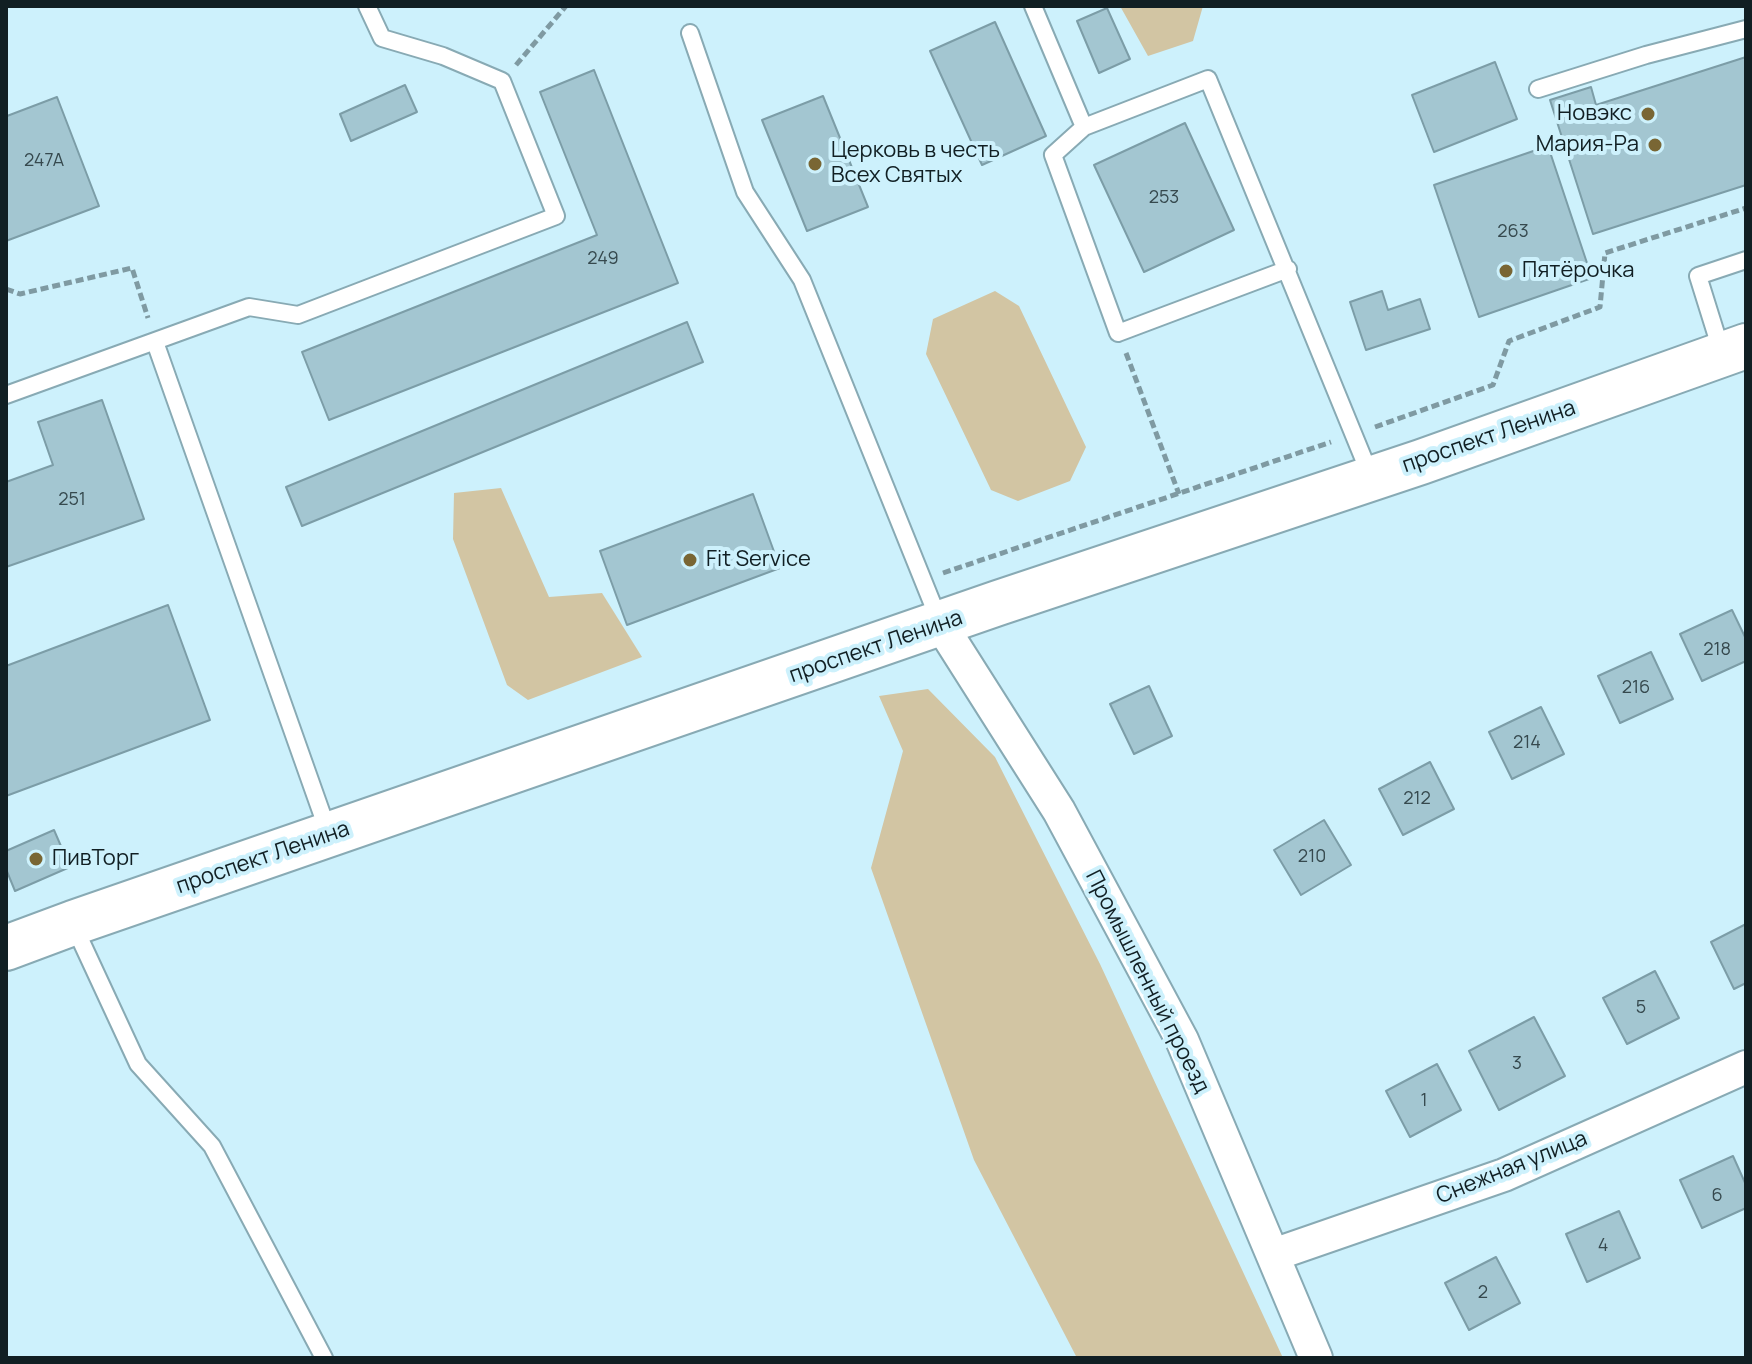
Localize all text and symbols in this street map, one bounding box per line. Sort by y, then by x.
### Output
place label: Новэкс [1557,101,1632,127]
marker: Новэкс [1639,105,1657,123]
place label: Мария-Ра [1536,132,1639,158]
marker: Мария-Ра [1646,136,1664,154]
place label: Церковь в честь Всех Святых [831,138,1000,190]
house number: 247А [24,150,64,172]
marker: Церковь в честь Всех Святых [806,155,824,173]
house number: 253 [1149,187,1179,209]
house number: 263 [1497,221,1529,243]
house number: 249 [587,248,619,270]
place label: Пятёрочка [1522,258,1635,284]
marker: Пятёрочка [1497,262,1515,280]
street label: проспект Ленина [1399,395,1579,479]
house number: 251 [58,489,86,511]
place label: Fit Service [706,547,811,573]
marker: Fit Service [681,551,699,569]
street label: проспект Ленина [786,605,966,689]
house number: 218 [1703,639,1731,661]
house number: 216 [1622,677,1650,699]
house number: 214 [1513,732,1541,754]
house number: 212 [1403,788,1431,810]
street label: проспект Ленина [173,816,353,900]
place label: ПивТорг [52,846,139,872]
house number: 210 [1298,846,1326,868]
marker: ПивТорг [27,850,45,868]
street label: Промышленный проезд [1079,866,1215,1098]
house number: 5 [1636,997,1646,1019]
house number: 3 [1512,1053,1522,1075]
house number: 1 [1420,1090,1428,1112]
street label: Снежная улица [1433,1126,1591,1210]
house number: 6 [1711,1185,1723,1207]
house number: 4 [1598,1235,1608,1257]
house number: 2 [1478,1282,1488,1304]

